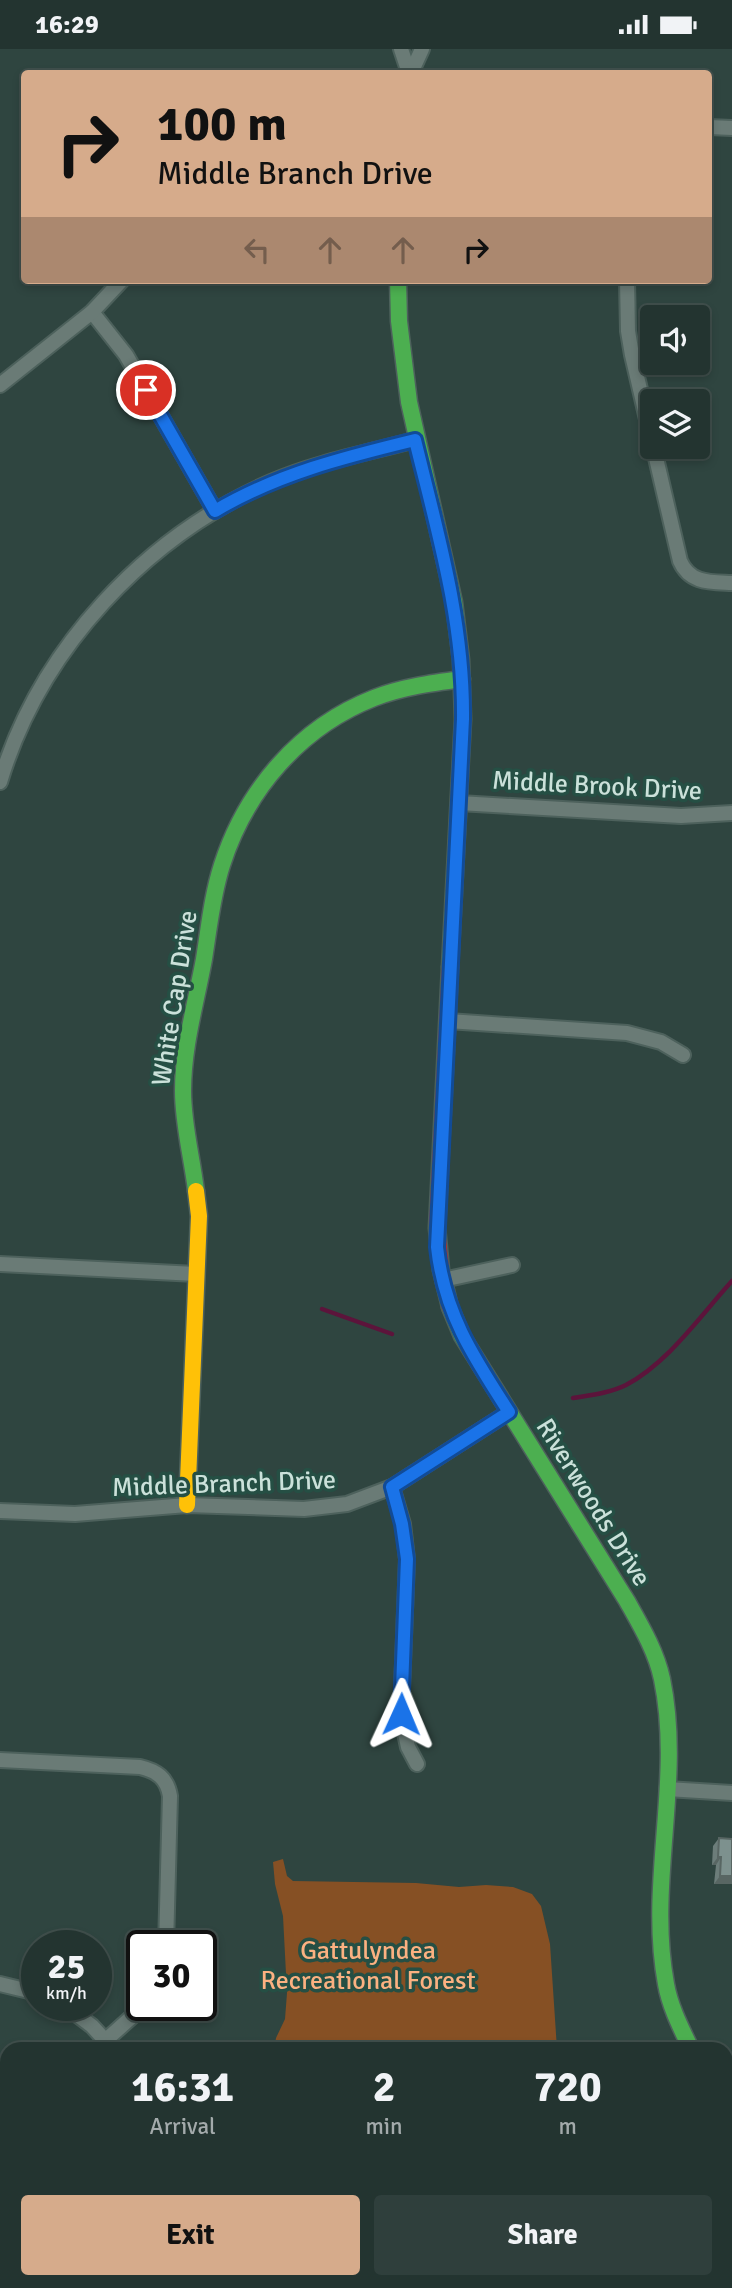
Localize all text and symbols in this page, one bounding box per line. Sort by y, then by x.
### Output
text: 16:29 [35,9,99,41]
text: 100 m [157,94,287,154]
icon: right [42,98,133,189]
text: Middle Branch Drive [157,154,433,193]
icon: left [238,231,276,269]
icon: ahead [311,231,349,269]
icon: ahead [384,231,422,269]
icon: right [457,231,495,269]
map controls [640,305,710,459]
button: sound [640,305,710,375]
pin [116,360,176,420]
icon: arrive [127,371,165,409]
button: layers [640,389,710,459]
street label: Middle Brook Drive [491,765,703,807]
street label: White Cap Drive [145,908,205,1088]
street label: Riverwoods Drive [529,1413,657,1592]
street label: Middle Branch Drive [111,1464,337,1504]
position arrow [364,1677,438,1751]
speed limit sign: 30 [126,1930,217,2021]
park label: Gattulyndea Recreational Forest [260,1935,476,1997]
text: 25 [48,1945,85,1988]
text: km/h [46,1982,87,2004]
text: 16:31 [131,2062,234,2113]
text: 2 [373,2062,395,2113]
text: 720 [534,2062,602,2113]
text: Arrival [150,2112,216,2141]
text: min [365,2112,403,2141]
text: m [559,2112,577,2141]
button: Exit [21,2195,360,2275]
button: Share [374,2195,712,2275]

